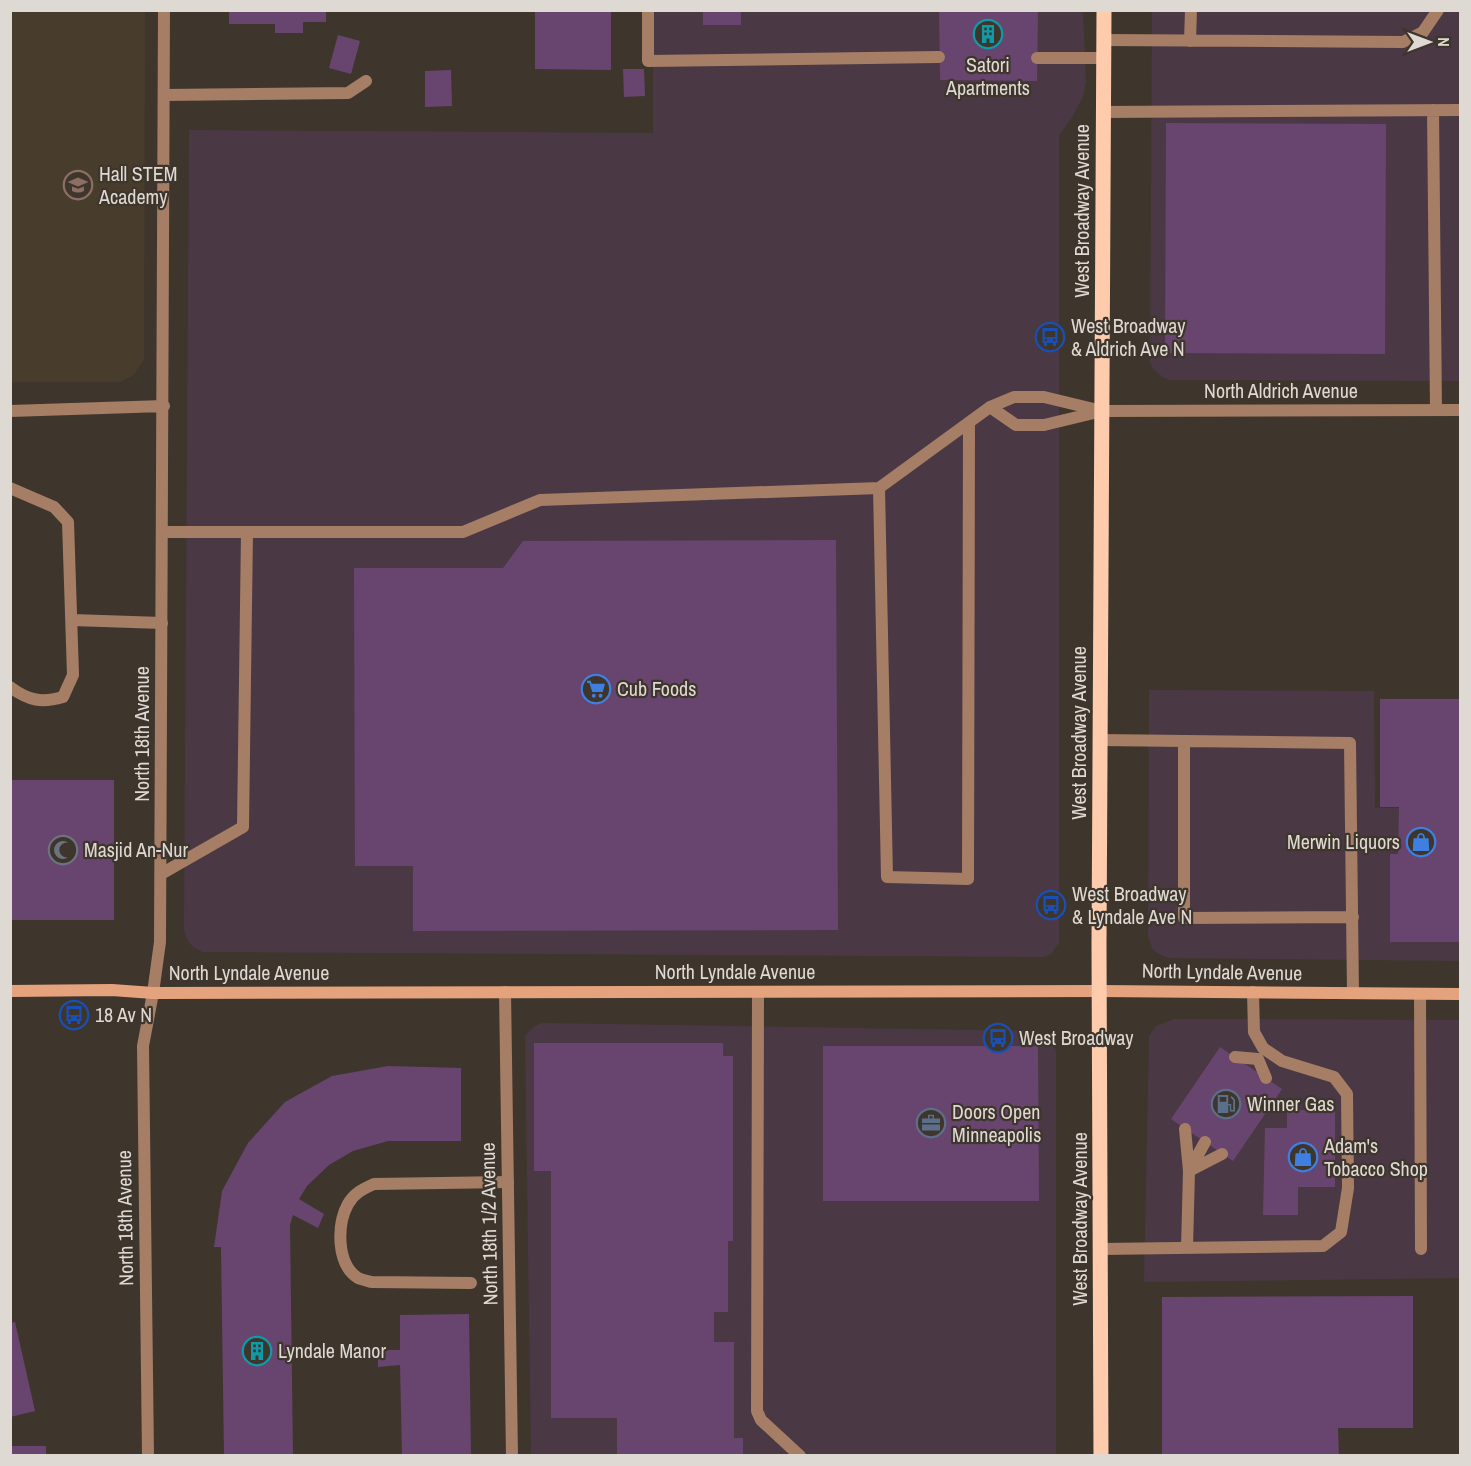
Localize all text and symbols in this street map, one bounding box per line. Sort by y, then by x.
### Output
north arrow [1399,12,1459,72]
building icon: Satori Apartments [972,18,1004,50]
text: N [1433,37,1455,47]
place label: Satori Apartments [945,51,1030,101]
street label: West Broadway Avenue [1068,124,1095,298]
place label: Hall STEM Academy [98,160,177,210]
school or university icon: Hall STEM Academy [62,169,94,201]
place label: West Broadway & Aldrich Ave N [1071,312,1186,362]
bus stop icon: West Broadway & Aldrich Ave N [1034,321,1066,353]
street label: North Aldrich Avenue [1204,377,1358,404]
street label: West Broadway Avenue [1065,646,1092,820]
street label: North 18th Avenue [128,666,155,802]
supermarket icon: Cub Foods [580,673,612,705]
place label: Cub Foods [617,675,696,702]
shop icon: Merwin Liquors [1405,826,1437,858]
place label: Merwin Liquors [1287,828,1400,855]
mosque icon: Masjid An-Nur [47,834,79,866]
place label: Masjid An-Nur [84,836,188,863]
place label: West Broadway & Lyndale Ave N [1072,880,1192,930]
bus stop icon: West Broadway & Lyndale Ave N [1035,889,1067,921]
street label: North Lyndale Avenue [1142,957,1302,986]
street label: North Lyndale Avenue [655,958,815,985]
street label: North Lyndale Avenue [169,959,329,986]
bus stop icon: 18 Av N [58,999,90,1031]
place label: 18 Av N [95,1001,152,1028]
bus stop icon: West Broadway [982,1022,1014,1054]
place label: West Broadway [1019,1024,1134,1051]
fuel station icon: Winner Gas [1210,1088,1242,1120]
place label: Winner Gas [1247,1090,1335,1117]
place label: Doors Open Minneapolis [952,1098,1041,1148]
office icon: Doors Open Minneapolis [915,1107,947,1139]
street label: West Broadway Avenue [1066,1132,1093,1306]
place label: Adam's Tobacco Shop [1323,1132,1428,1182]
shop icon: Adam's Tobacco Shop [1287,1141,1319,1173]
street label: North 18th 1/2 Avenue [474,1142,503,1306]
street label: North 18th Avenue [110,1150,139,1286]
building icon: Lyndale Manor [241,1335,273,1367]
place label: Lyndale Manor [278,1337,386,1364]

